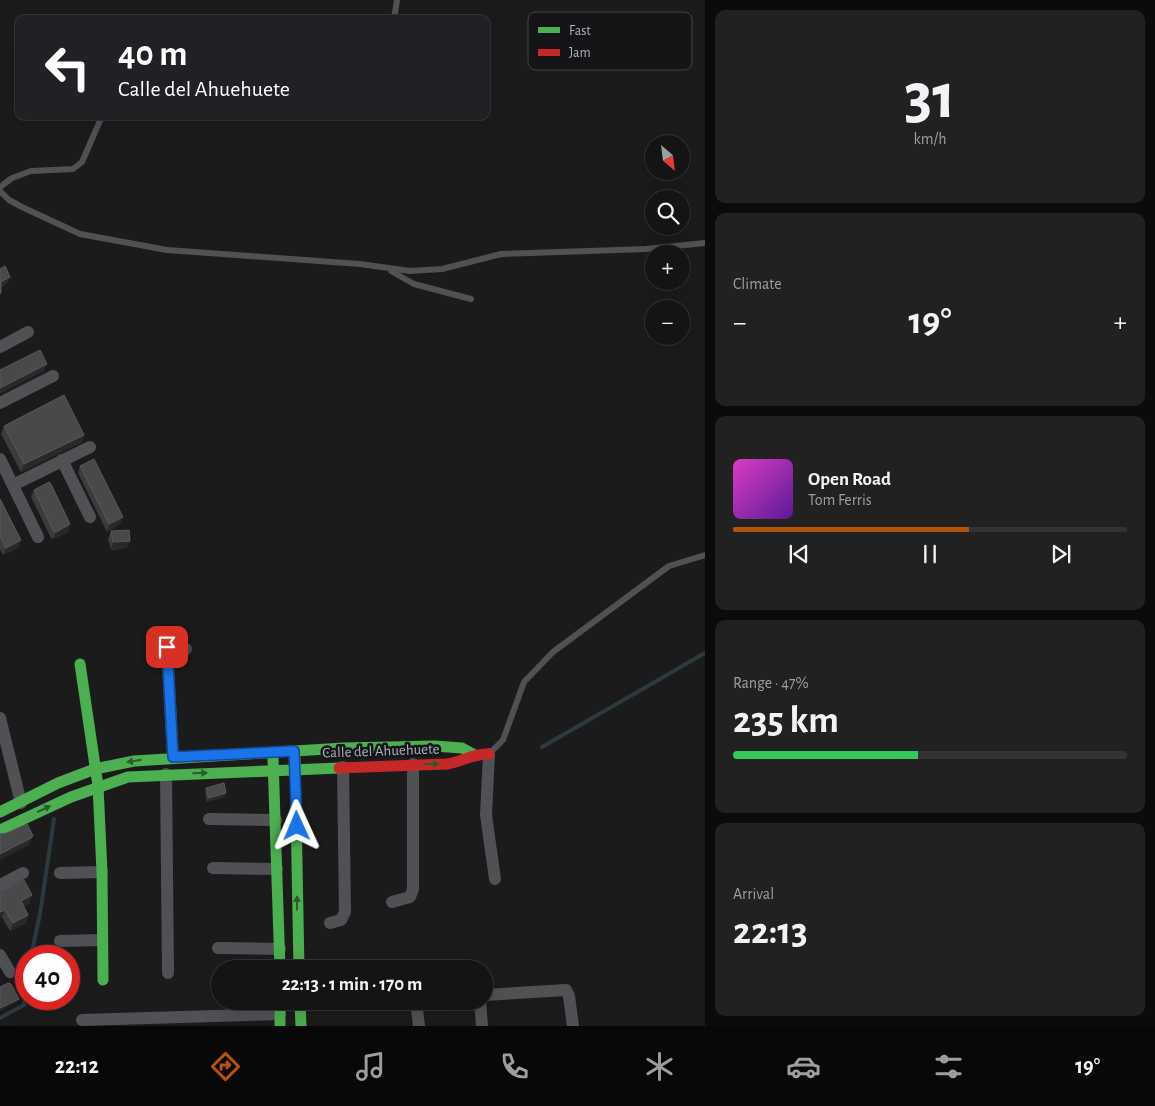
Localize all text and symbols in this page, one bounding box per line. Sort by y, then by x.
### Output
legend [528,12,692,70]
text: Fast [569,24,591,38]
icon: left [35,35,100,100]
text: 40 m [118,37,187,72]
text: Jam [569,46,591,60]
text: 31 [904,65,956,130]
text: Calle del Ahuehuete [118,78,290,100]
text: km/h [913,131,947,147]
north arrow [645,135,690,180]
map controls [645,135,690,345]
button: search [645,190,690,235]
button: + [645,245,690,290]
text: Climate [733,276,782,292]
button: − [645,300,690,345]
text: 19° [908,303,952,341]
text: − [733,309,746,337]
text: + [1114,309,1127,337]
text: Open Road [808,470,891,489]
text: Tom Ferris [808,492,872,508]
icon: previous [785,540,813,568]
icon: pause [916,540,944,568]
icon: next [1047,540,1075,568]
pin [146,626,188,668]
icon: arrive [153,633,181,661]
text: Range · 47% [733,675,809,691]
text: 235 km [733,702,839,740]
street label: Calle del Ahuehuete [322,741,440,761]
one-way arrow [126,757,142,765]
one-way arrow [425,760,441,768]
one-way arrow [192,769,208,777]
position arrow [270,799,322,851]
one-way arrow [37,805,51,813]
text: Arrival [733,886,774,902]
one-way arrow [293,894,301,910]
text: 22:13 [733,913,808,951]
speed limit sign: 40 [15,945,80,1010]
text: 22:13 · 1 min · 170 m [282,975,422,994]
icon: directions [208,1049,243,1084]
icon: music [353,1049,388,1084]
icon: phone [497,1049,532,1084]
icon: climate [642,1049,677,1084]
icon: car [786,1049,821,1084]
icon: filters [931,1049,966,1084]
text: 22:12 [55,1055,99,1077]
text: 19° [1075,1055,1100,1077]

